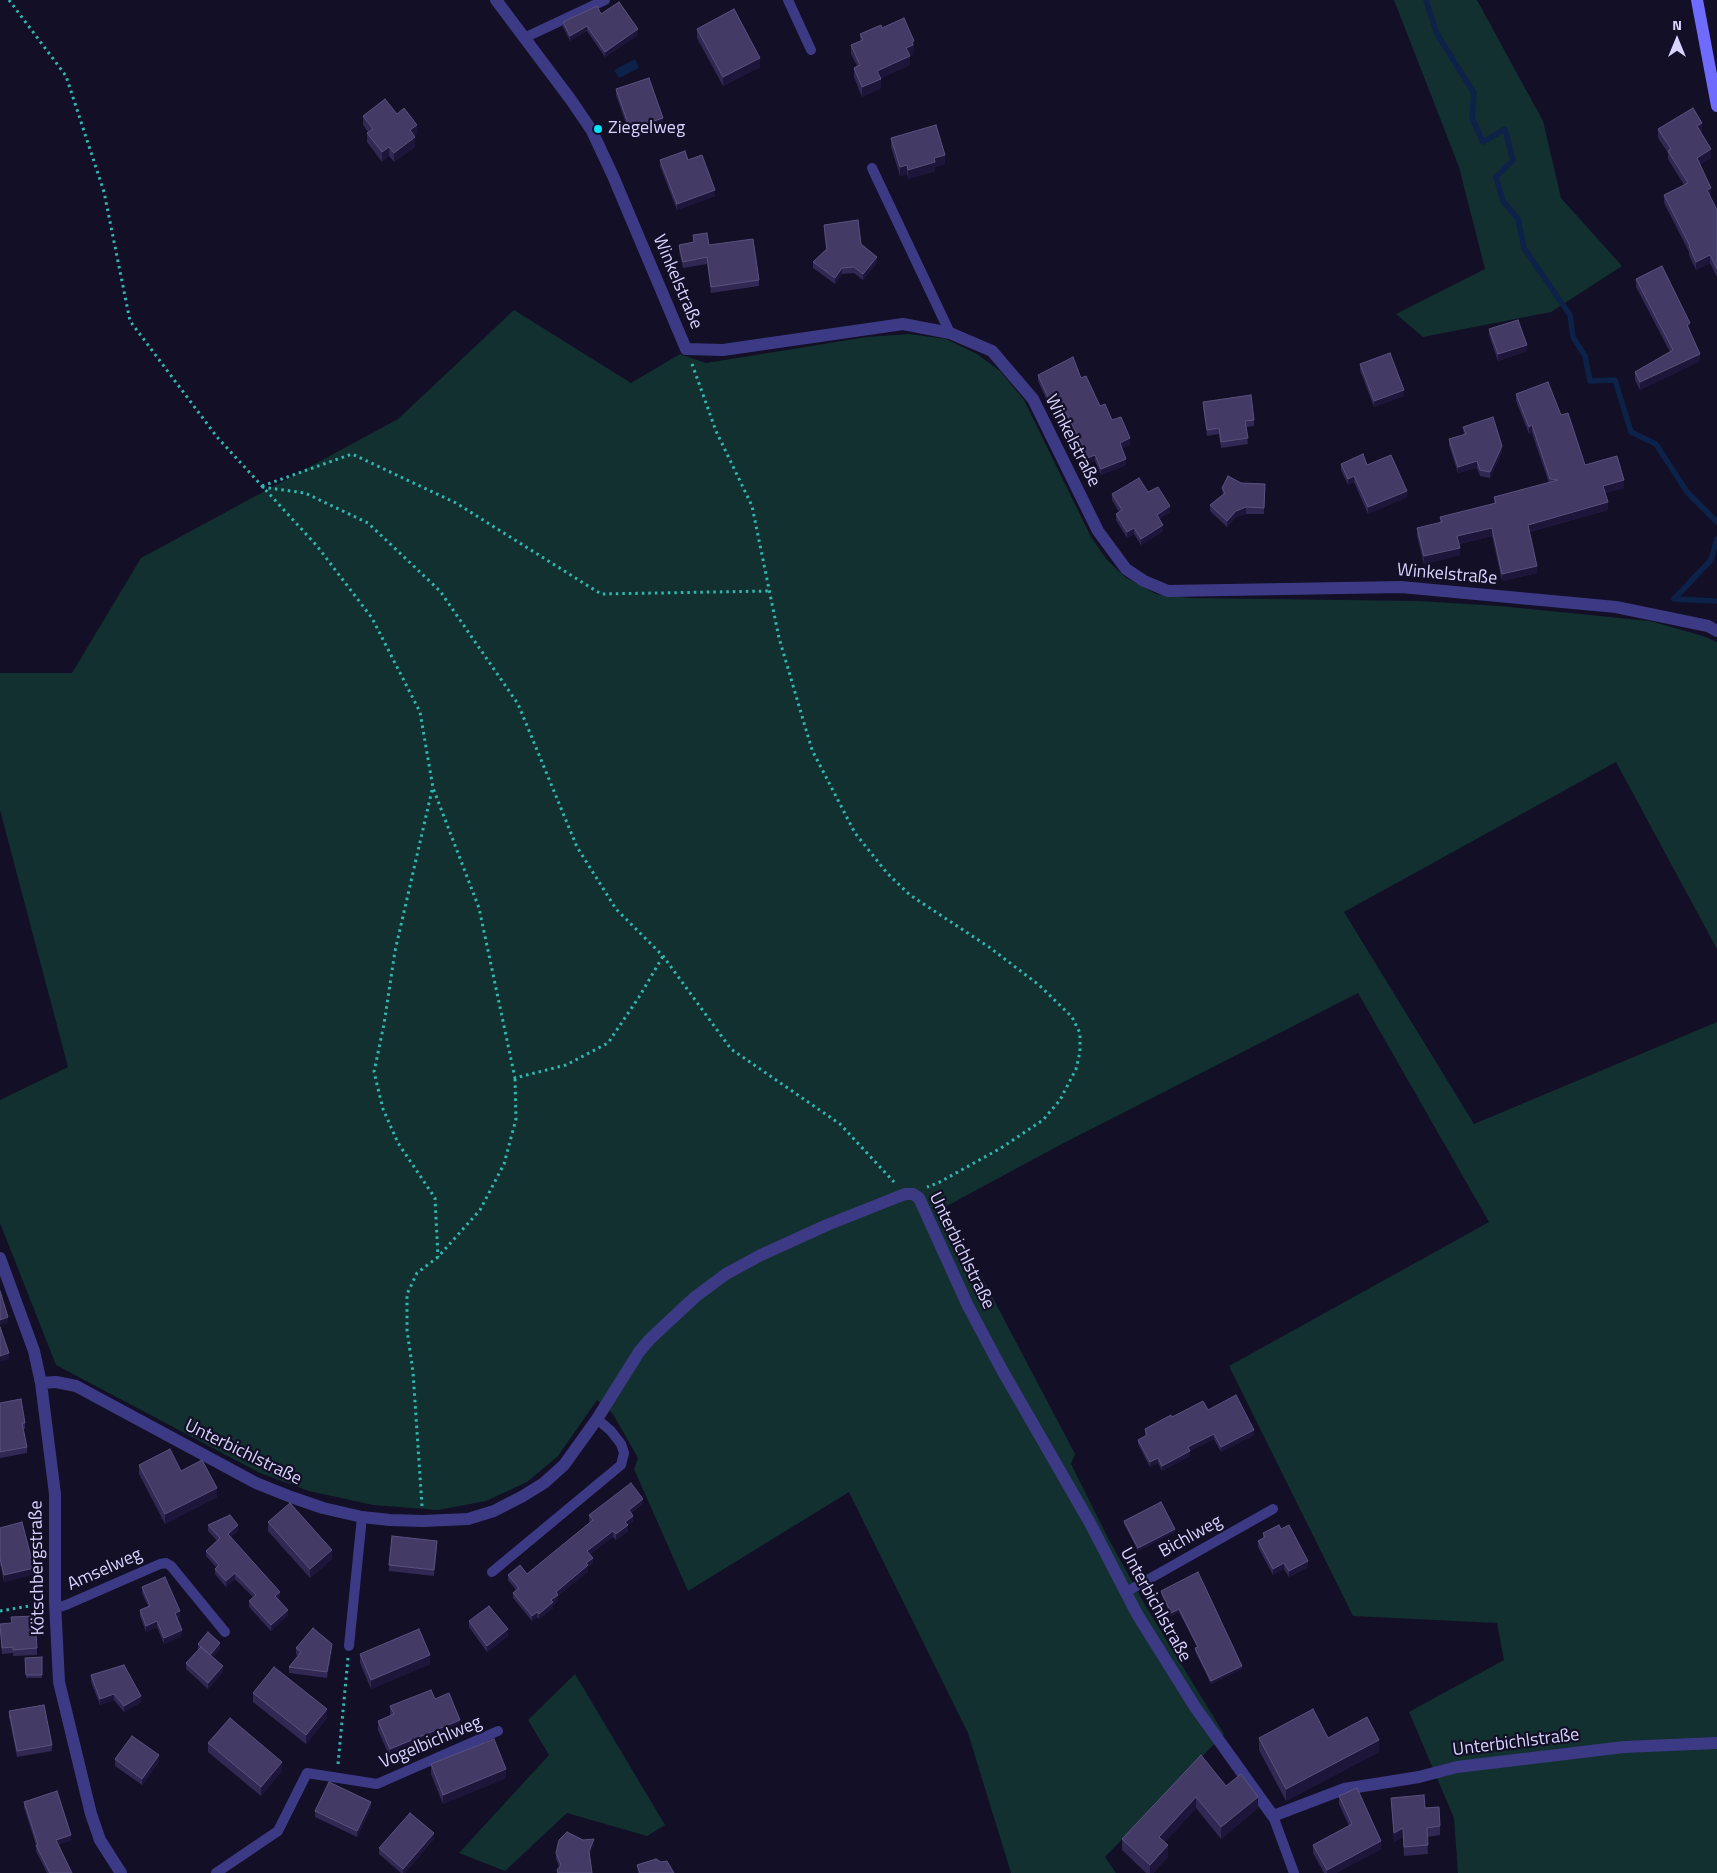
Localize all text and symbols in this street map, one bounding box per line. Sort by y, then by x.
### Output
text: N [1672,14,1682,35]
north arrow [1652,15,1702,65]
place label: Ziegelweg [608,118,685,140]
marker: Ziegelweg [592,123,604,135]
street label: Winkelstraße [647,232,707,332]
street label: Winkelstraße [1040,391,1104,491]
street label: Winkelstraße [1396,560,1498,590]
street label: Unterbichlstraße [923,1189,999,1313]
street label: Unterbichlstraße [181,1415,305,1491]
street label: Kötschbergstraße [26,1500,50,1636]
street label: Bichlweg [1156,1511,1226,1563]
street label: Amselweg [64,1544,146,1596]
street label: Unterbichlstraße [1115,1544,1195,1666]
street label: Vogelbichlweg [377,1712,485,1774]
street label: Unterbichlstraße [1452,1725,1580,1761]

